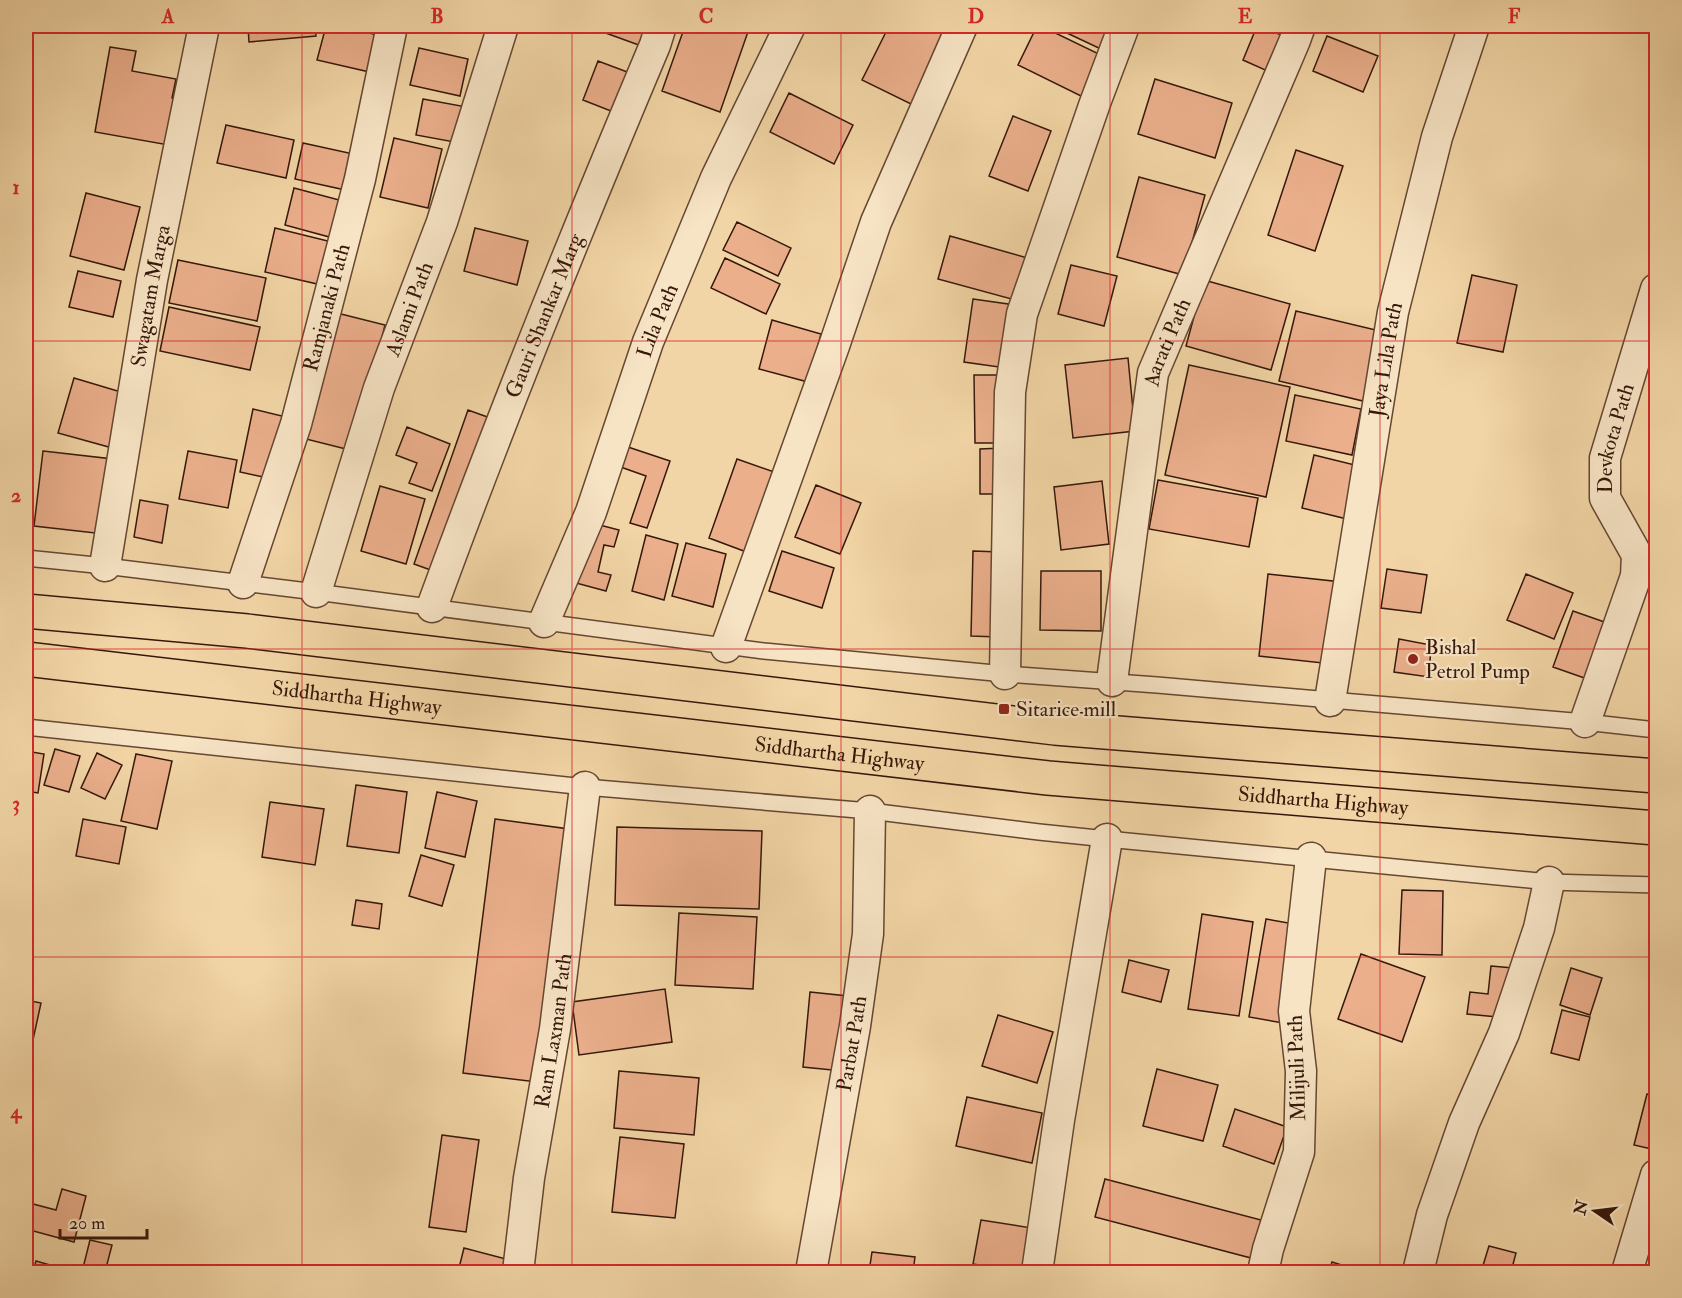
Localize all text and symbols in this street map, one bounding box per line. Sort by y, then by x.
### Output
text: A [161,4,175,29]
text: B [430,4,444,29]
text: C [699,4,713,29]
text: D [968,4,984,29]
text: E [1238,4,1253,29]
text: F [1508,4,1521,29]
text: 1 [12,175,20,200]
street label: Swagatam Marga [124,222,177,369]
street label: Gauri Shankar Marg [499,229,589,402]
street label: Ramjanaki Path [297,241,356,374]
street label: Aslami Path [378,258,439,361]
street label: Lila Path [630,280,684,361]
street label: Aarati Path [1138,294,1197,389]
street label: Jaya Lila Path [1363,299,1409,420]
street label: Devkota Path [1592,380,1640,493]
text: 2 [11,483,21,508]
place label: Bishal Petrol Pump [1425,634,1530,685]
marker: Bishal Petrol Pump [1406,652,1420,666]
street label: Siddhartha Highway [270,674,444,721]
place label: Sitarice mill [1016,696,1117,723]
marker: Sitarice mill [997,702,1011,716]
street label: Siddhartha Highway [753,730,927,777]
street label: Siddhartha Highway [1237,780,1410,821]
text: 3 [12,791,20,816]
street label: Ram Laxman Path [528,952,578,1110]
street label: Parbat Path [830,994,873,1094]
street label: Milijuli Path [1282,1014,1312,1122]
text: 4 [10,1099,23,1124]
north arrow [1565,1181,1625,1241]
text: N [1570,1198,1593,1218]
scale bar [60,1202,147,1240]
text: 20 m [69,1212,105,1235]

